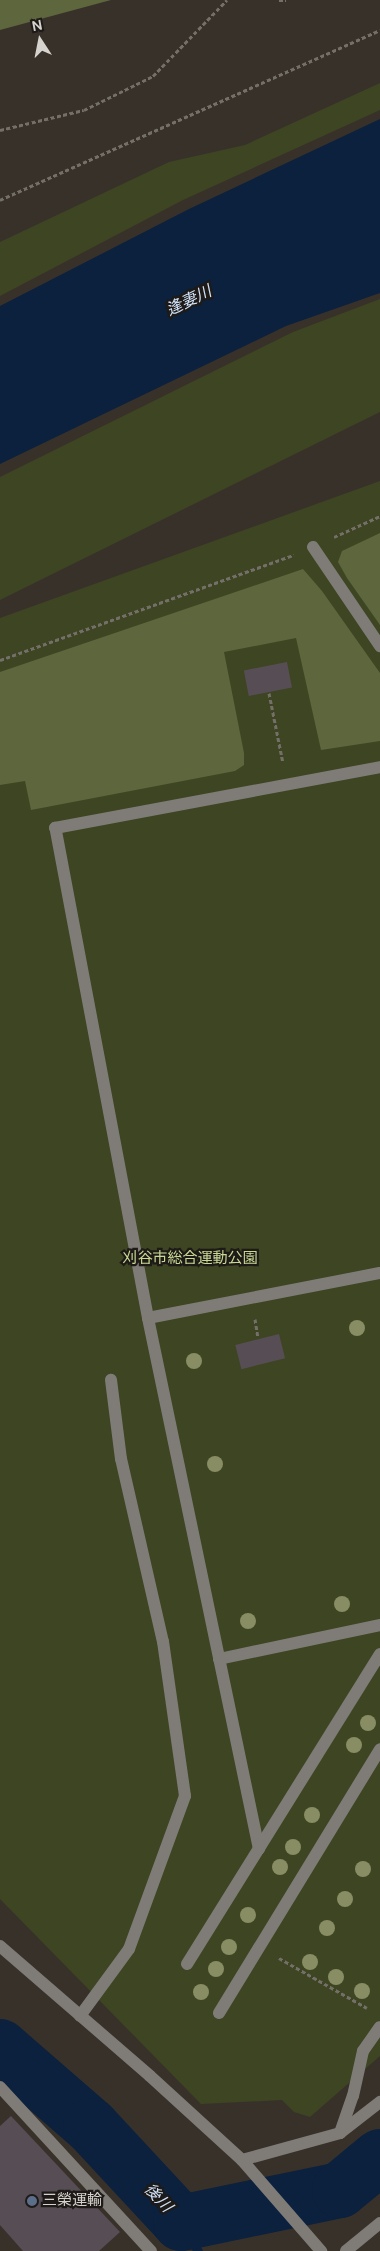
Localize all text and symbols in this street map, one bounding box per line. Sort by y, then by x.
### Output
north arrow [15,15,65,65]
text: N [30,15,44,35]
water label: 逢妻川 [163,282,215,320]
park label: 刈谷市総合運動公園 [123,1250,257,1268]
water label: 後川 [140,2180,176,2216]
place label: 三榮運輸 [42,2192,102,2210]
marker: 三榮運輸 [26,2195,38,2207]

